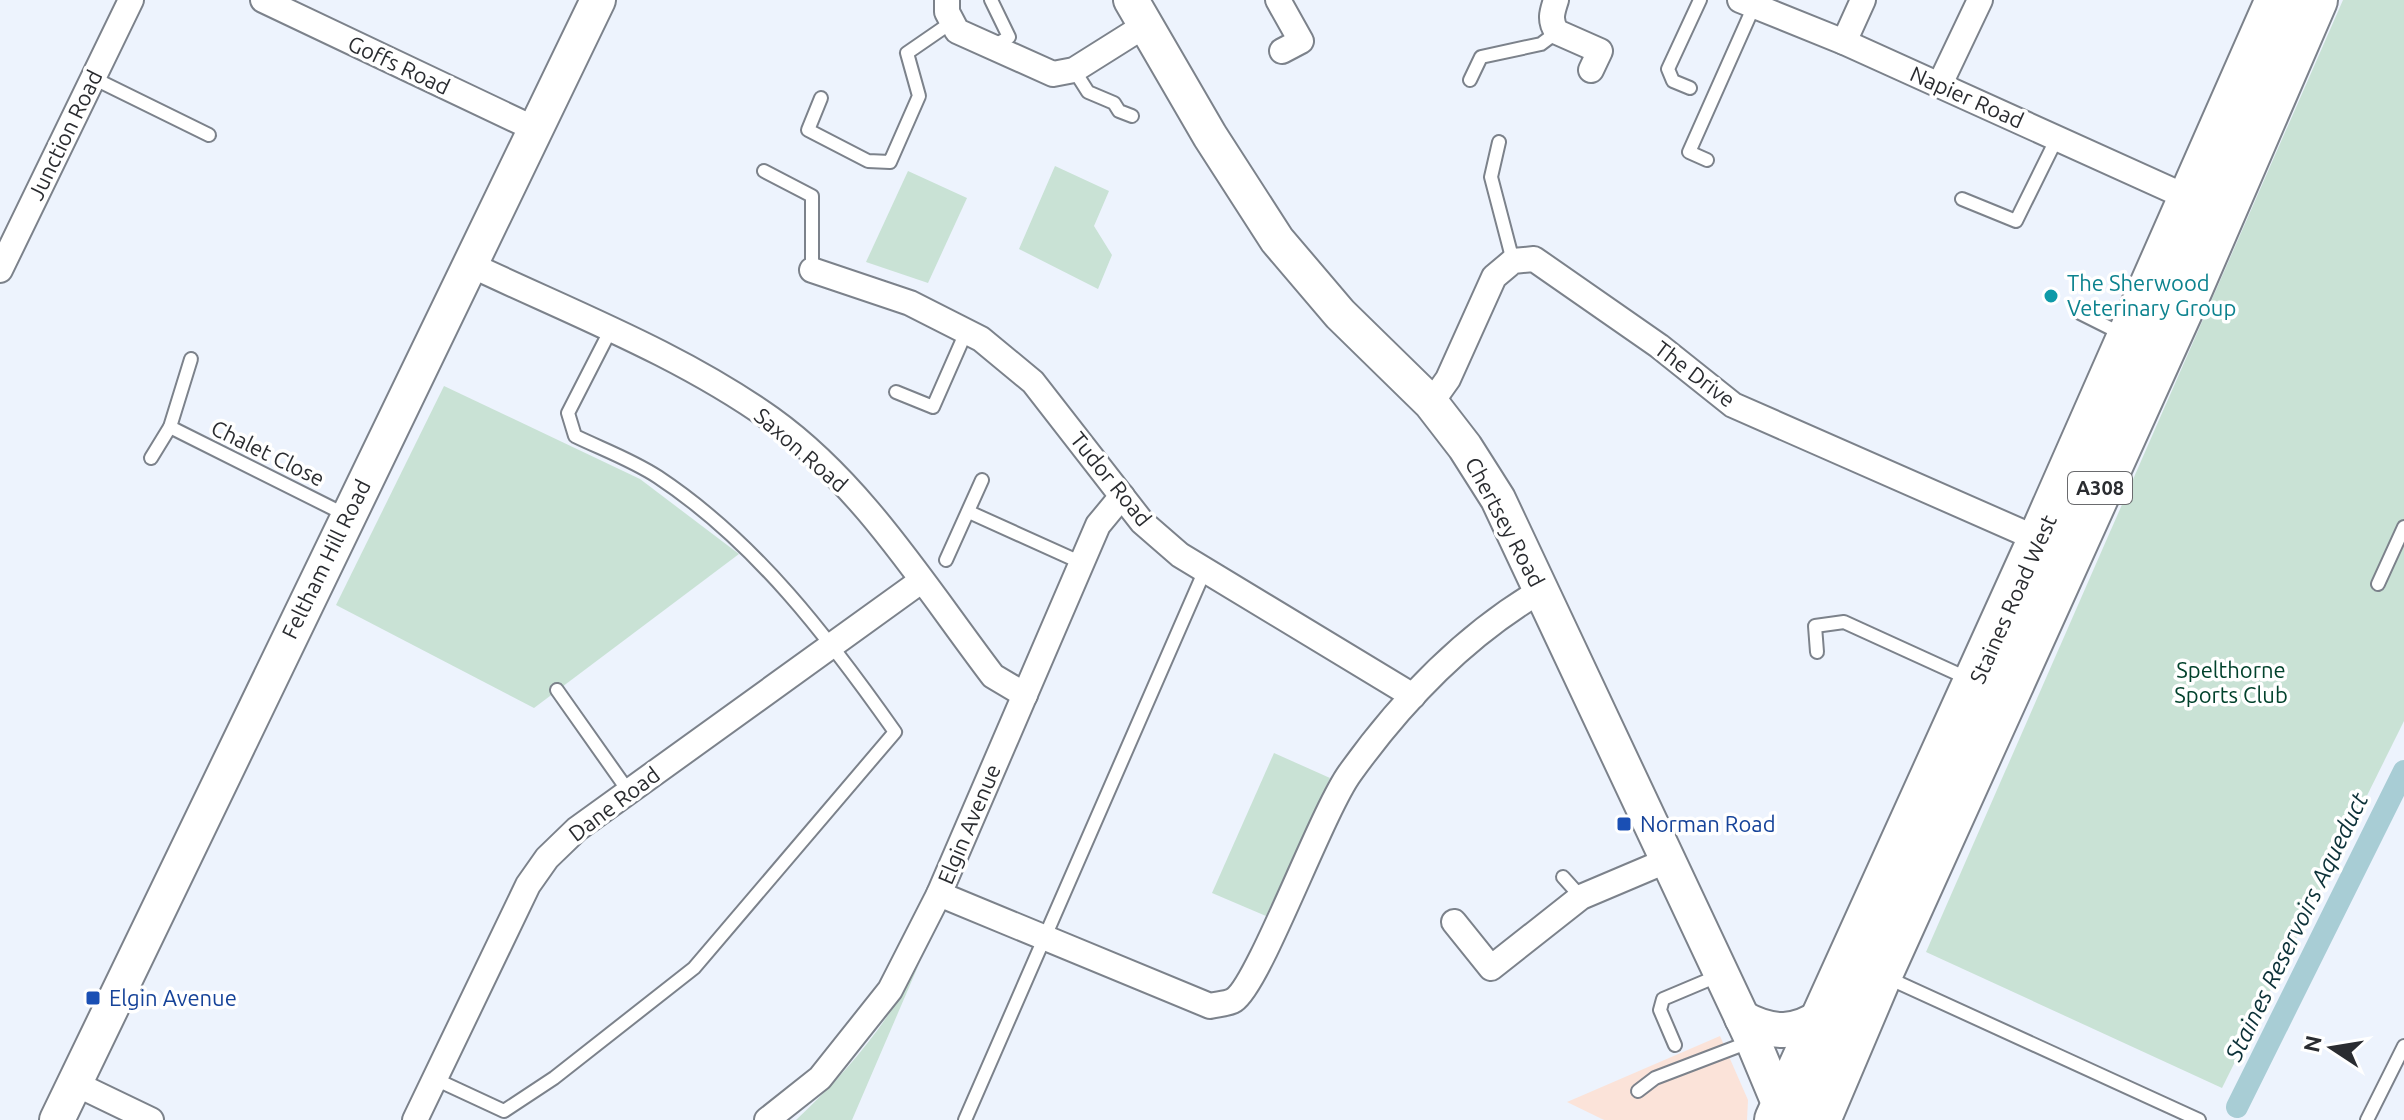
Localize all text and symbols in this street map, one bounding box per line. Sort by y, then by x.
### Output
street label: Goffs Road [344,30,454,99]
street label: Napier Road [1907,60,2028,133]
street label: Junction Road [22,66,107,204]
place label: The Sherwood Veterinary Group [2067,270,2236,320]
marker: The Sherwood Veterinary Group [2042,287,2060,305]
street label: The Drive [1650,335,1740,412]
street label: Saxon Road [750,403,853,497]
street label: Chalet Close [208,414,329,491]
street label: Tudor Road [1066,427,1157,531]
street label: Chertsey Road [1461,453,1550,591]
road number: A308 [2068,472,2132,504]
street label: Feltham Hill Road [276,475,375,642]
street label: Staines Road West [1964,510,2061,687]
park label: Spelthorne Sports Club [2174,657,2288,707]
street label: Elgin Avenue [932,760,1005,888]
street label: Dane Road [563,761,664,846]
water label: Staines Reservoirs Aqueduct [2219,788,2374,1066]
place label: Norman Road [1640,811,1776,836]
marker: Norman Road [1615,815,1633,833]
place label: Elgin Avenue [109,985,237,1010]
marker: Elgin Avenue [84,989,102,1007]
north arrow [2292,1008,2372,1088]
text: N [2298,1033,2326,1054]

